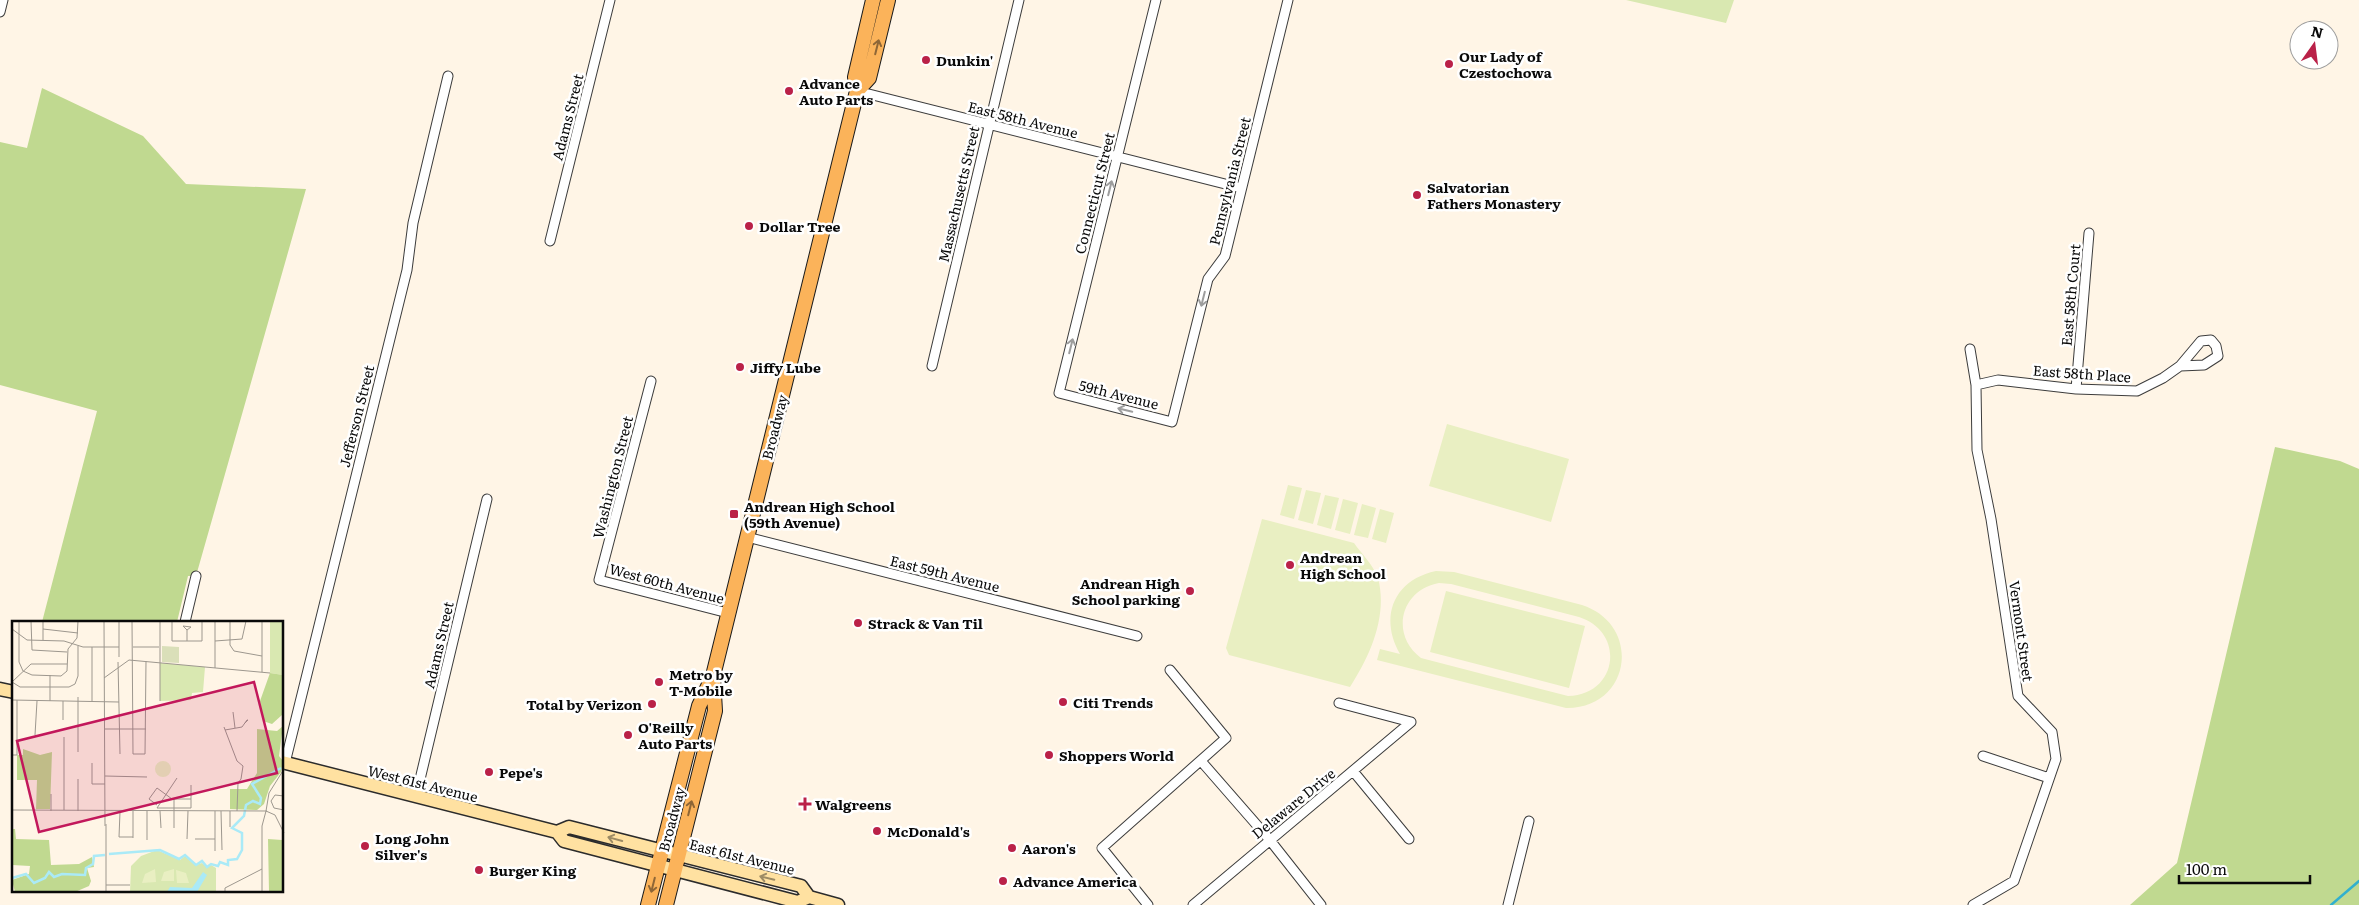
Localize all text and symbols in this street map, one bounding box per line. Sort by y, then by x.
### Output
north arrow [2289,20,2339,70]
text: N [2309,20,2326,43]
one-way arrow [873,40,882,56]
place label: Our Lady of Czestochowa [1459,46,1553,82]
place label: Dunkin' [936,50,993,70]
marker: Dunkin' [920,54,932,66]
marker: Our Lady of Czestochowa [1443,58,1455,70]
street label: Adams Street [547,71,588,163]
place label: Advance Auto Parts [799,73,873,109]
marker: Advance Auto Parts [783,85,795,97]
street label: East 58th Avenue [966,96,1080,142]
street label: Pennsylvania Street [1203,114,1255,247]
street label: Massachusetts Street [933,123,984,264]
street label: Connecticut Street [1069,130,1119,256]
place label: Salvatorian Fathers Monastery [1427,177,1561,213]
one-way arrow [1106,181,1115,197]
marker: Salvatorian Fathers Monastery [1411,189,1423,201]
place label: Dollar Tree [759,216,841,236]
marker: Dollar Tree [743,220,755,232]
street label: East 58th Court [2056,243,2084,347]
one-way arrow [1198,290,1207,306]
one-way arrow [1067,339,1076,355]
place label: Jiffy Lube [750,357,821,377]
street label: East 58th Place [2032,360,2132,386]
marker: Jiffy Lube [734,361,746,373]
street label: Jefferson Street [334,362,378,469]
street label: 59th Avenue [1077,374,1161,414]
street label: Broadway [756,391,792,462]
one-way arrow [1117,405,1133,414]
street label: Washington Street [587,413,637,540]
place label: Andrean High School (59th Avenue) [744,496,895,532]
marker: Andrean High School (59th Avenue) [728,508,740,520]
place label: Andrean High School [1300,547,1386,583]
street label: East 59th Avenue [888,550,1002,596]
street label: West 60th Avenue [607,558,727,608]
marker: Andrean High School [1284,559,1296,571]
place label: Andrean High School parking [1072,573,1181,609]
street label: Vermont Street [2005,579,2039,683]
marker: Andrean High School parking [1184,585,1196,597]
street label: Adams Street [418,599,458,691]
place label: Strack & Van Til [868,613,983,633]
marker: Strack & Van Til [852,617,864,629]
inset map [12,621,284,892]
place label: Metro by T-Mobile [669,664,733,700]
marker: Metro by T-Mobile [653,676,665,688]
place label: Citi Trends [1073,692,1153,712]
place label: Total by Verizon [526,694,642,714]
marker: Citi Trends [1057,696,1069,708]
marker: Total by Verizon [646,698,658,710]
place label: O'Reilly Auto Parts [638,717,712,753]
marker: O'Reilly Auto Parts [622,729,634,741]
place label: Shoppers World [1059,745,1174,765]
marker: Shoppers World [1043,749,1055,761]
street label: West 61st Avenue [366,760,480,806]
place label: Pepe's [499,762,543,782]
street label: Delaware Drive [1247,763,1339,843]
marker: Pepe's [483,766,495,778]
street label: Broadway [653,783,690,854]
place label: Walgreens [815,794,891,814]
marker: Walgreens [799,798,811,810]
one-way arrow [686,801,695,817]
place label: McDonald's [887,821,970,841]
marker: McDonald's [871,825,883,837]
place label: Long John Silver's [375,828,450,864]
one-way arrow [608,833,624,843]
street label: East 61st Avenue [687,833,797,879]
place label: Aaron's [1022,838,1076,858]
marker: Long John Silver's [359,840,371,852]
marker: Aaron's [1006,842,1018,854]
scale bar [2179,852,2310,884]
text: 100 m [2186,857,2227,880]
place label: Burger King [489,860,577,880]
marker: Burger King [473,864,485,876]
place label: Advance America [1013,871,1138,891]
one-way arrow [759,873,775,882]
marker: Advance America [997,875,1009,887]
one-way arrow [648,877,657,893]

